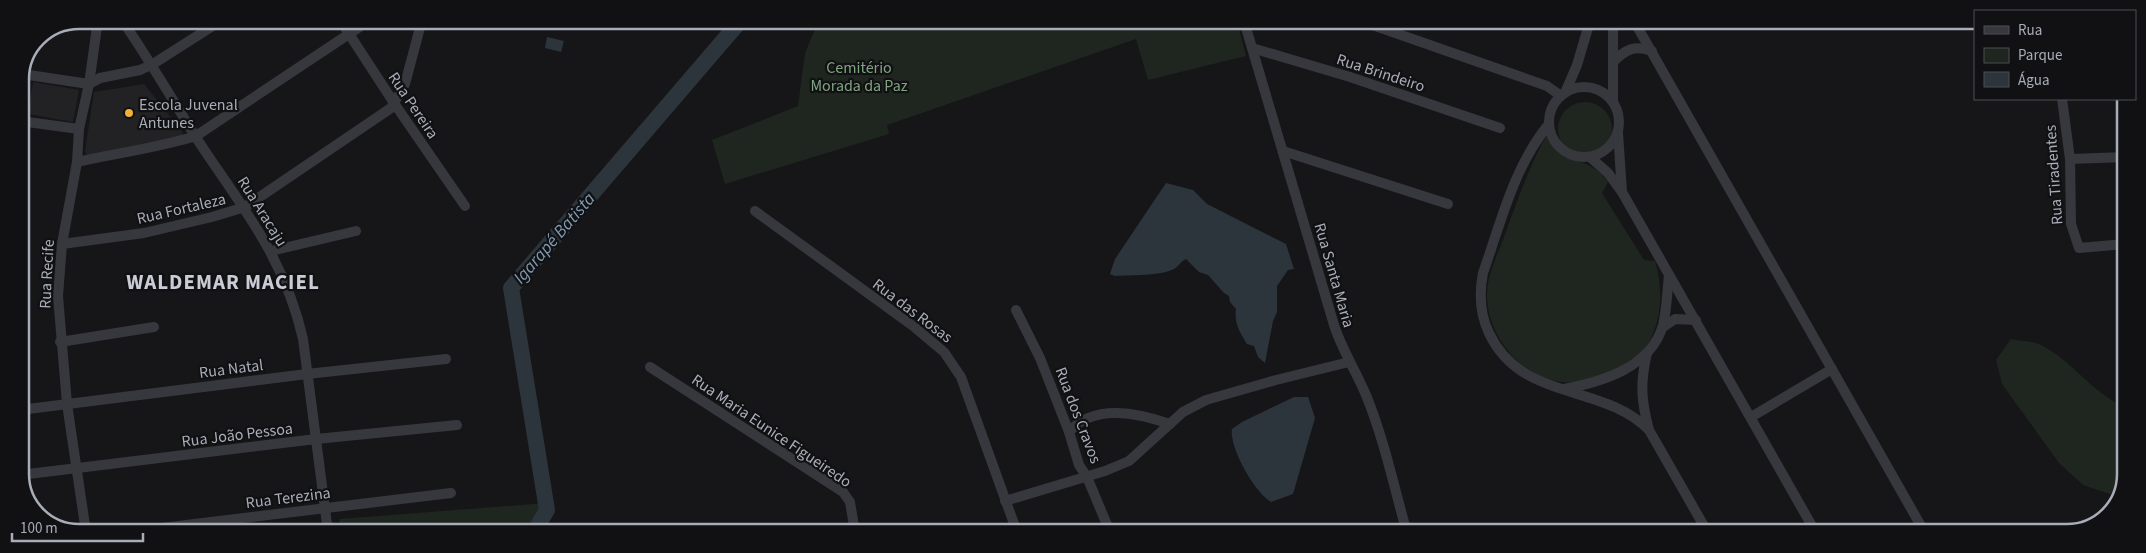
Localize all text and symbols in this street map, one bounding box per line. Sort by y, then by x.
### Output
legend [1974,10,2136,100]
text: Rua [2018,20,2042,41]
text: Parque [2018,45,2062,66]
street label: Rua Brindeiro [1334,48,1428,98]
park label: Cemitério Morada da Paz [810,57,908,97]
street label: Rua Pereira [383,68,444,143]
text: Água [2018,70,2049,91]
place label: Escola Juvenal Antunes [139,94,238,134]
marker: Escola Juvenal Antunes [123,107,135,119]
street label: Rua Tiradentes [2040,124,2068,226]
street label: Rua Aracaju [232,172,292,251]
water label: Igarapé Batista [508,187,601,289]
street label: Rua Fortaleza [135,188,228,230]
street label: Rua Santa Maria [1309,220,1359,330]
street label: Rua Recife [34,239,60,309]
district label: WALDEMAR MACIEL [126,267,320,297]
street label: Rua das Rosas [868,273,957,348]
street label: Rua Natal [198,354,264,384]
street label: Rua dos Cravos [1050,364,1107,467]
street label: Rua Maria Eunice Figueiredo [687,369,856,493]
street label: Rua João Pessoa [180,417,294,453]
street label: Rua Terezina [244,482,332,514]
scale bar [12,510,144,542]
text: 100 m [20,518,58,539]

